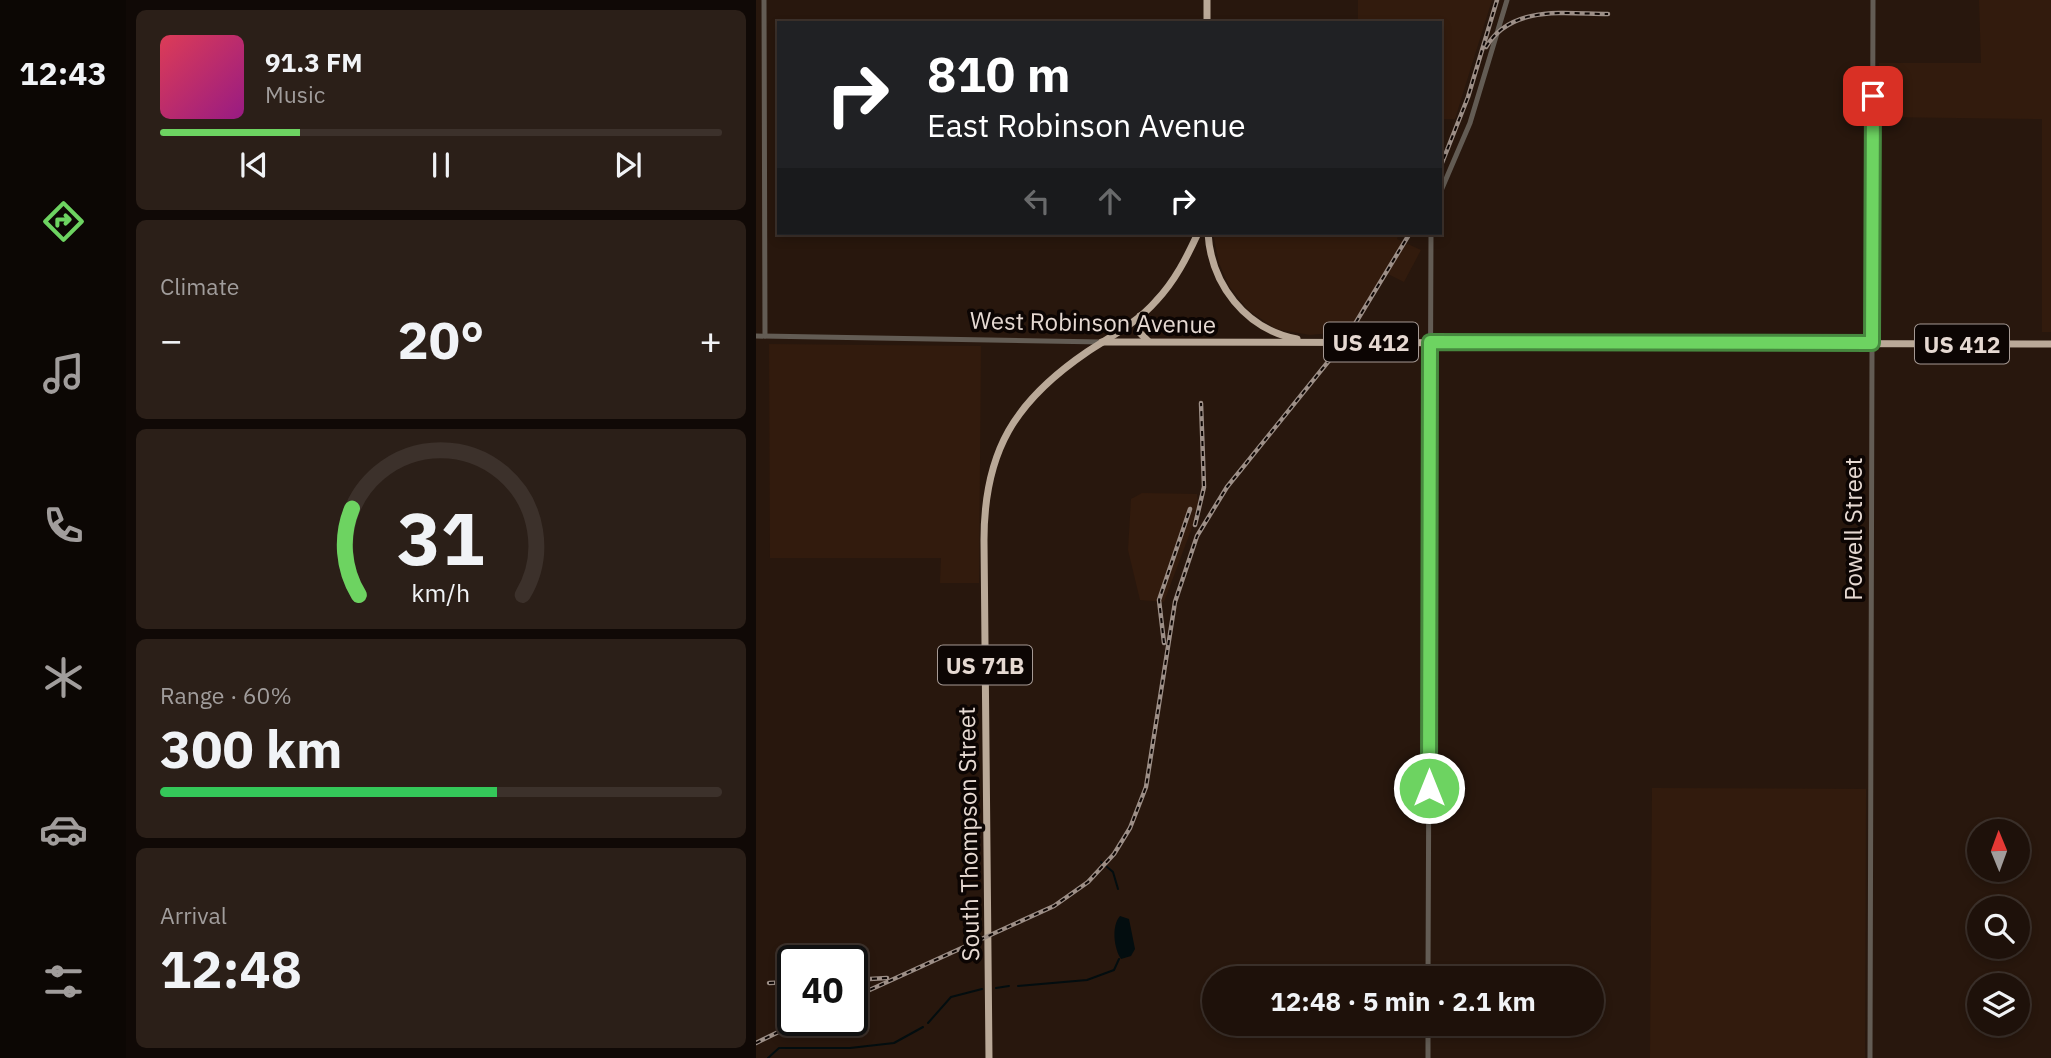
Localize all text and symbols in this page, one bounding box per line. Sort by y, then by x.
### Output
text: 810 m [927,42,1071,105]
text: 91.3 FM [265,45,363,79]
icon: right [812,49,903,140]
text: 12:43 [19,52,107,94]
pin [1843,66,1903,126]
icon: arrive [1854,77,1892,115]
text: Music [265,79,325,109]
text: East Robinson Avenue [927,104,1246,146]
icon: previous [235,146,273,184]
icon: pause [422,146,460,184]
icon: next [609,146,647,184]
icon: left [1018,182,1056,220]
icon: ahead [1091,182,1129,220]
icon: right [1164,182,1202,220]
icon: directions [39,197,88,246]
text: Climate [160,271,239,301]
street label: West Robinson Avenue [970,304,1216,340]
text: 20° [398,306,484,373]
text: − [160,315,183,364]
text: + [699,315,722,364]
road number: US 412 [1324,322,1418,362]
road number: US 412 [1915,324,2009,364]
icon: music [39,349,88,398]
street label: Powell Street [1837,457,1869,601]
text: 31 [397,490,485,585]
icon: phone [39,501,88,550]
text: km/h [412,576,470,609]
road number: US 71B [938,646,1032,684]
icon: climate [39,653,88,702]
text: Range · 60% [160,680,292,710]
street label: South Thompson Street [950,706,986,962]
text: 300 km [160,715,342,782]
position arrow [1392,751,1466,825]
icon: car [39,805,88,854]
north arrow [1967,819,2030,882]
map controls [1967,819,2030,1036]
button: search [1967,896,2030,959]
text: Arrival [160,900,227,930]
text: 12:48 [160,935,302,1002]
speed limit sign: 40 [777,945,868,1036]
icon: filters [39,957,88,1006]
button: layers [1967,973,2030,1036]
text: 12:48 · 5 min · 2.1 km [1270,984,1536,1018]

